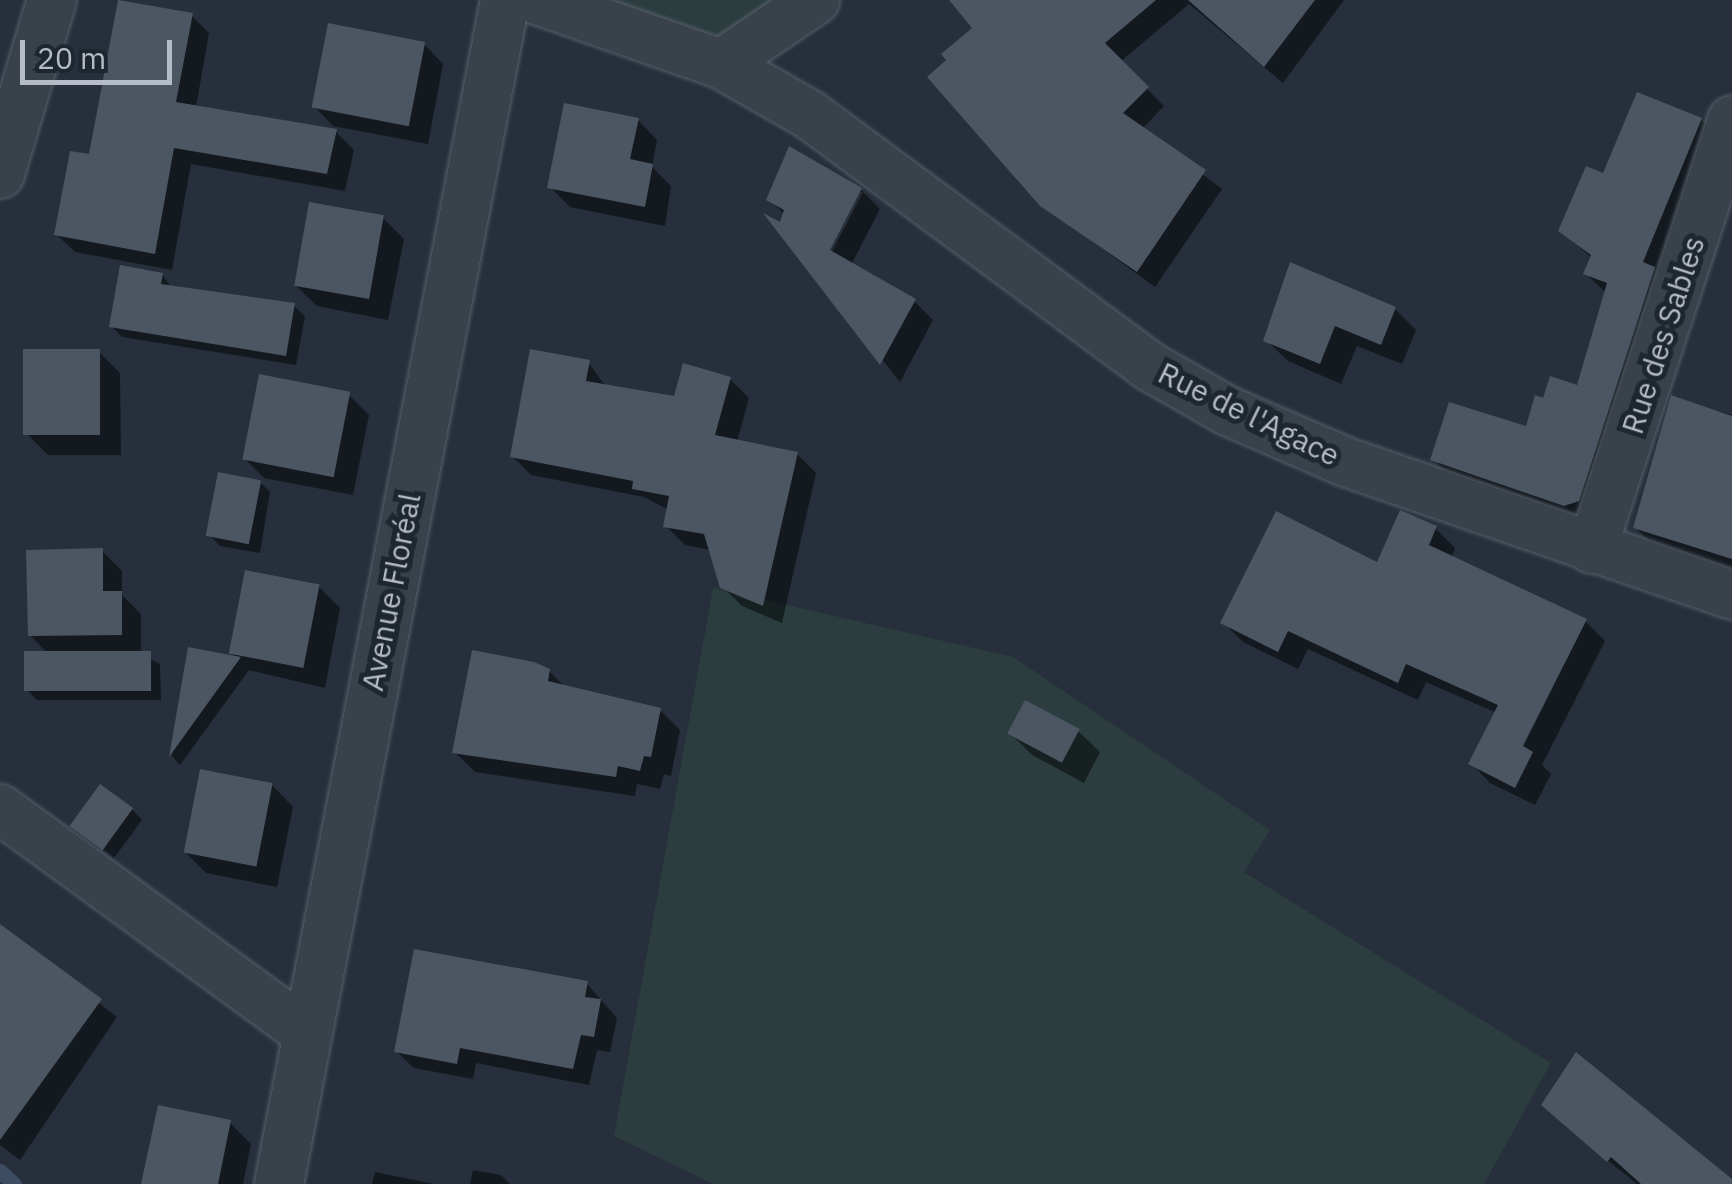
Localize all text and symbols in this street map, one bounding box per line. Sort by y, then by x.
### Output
scale bar [25,20,178,82]
text: 20 m [37,38,106,77]
street label: Rue des Sables [1614,232,1712,438]
street label: Rue de l'Agace [1153,355,1345,473]
street label: Avenue Floréal [354,490,428,694]

